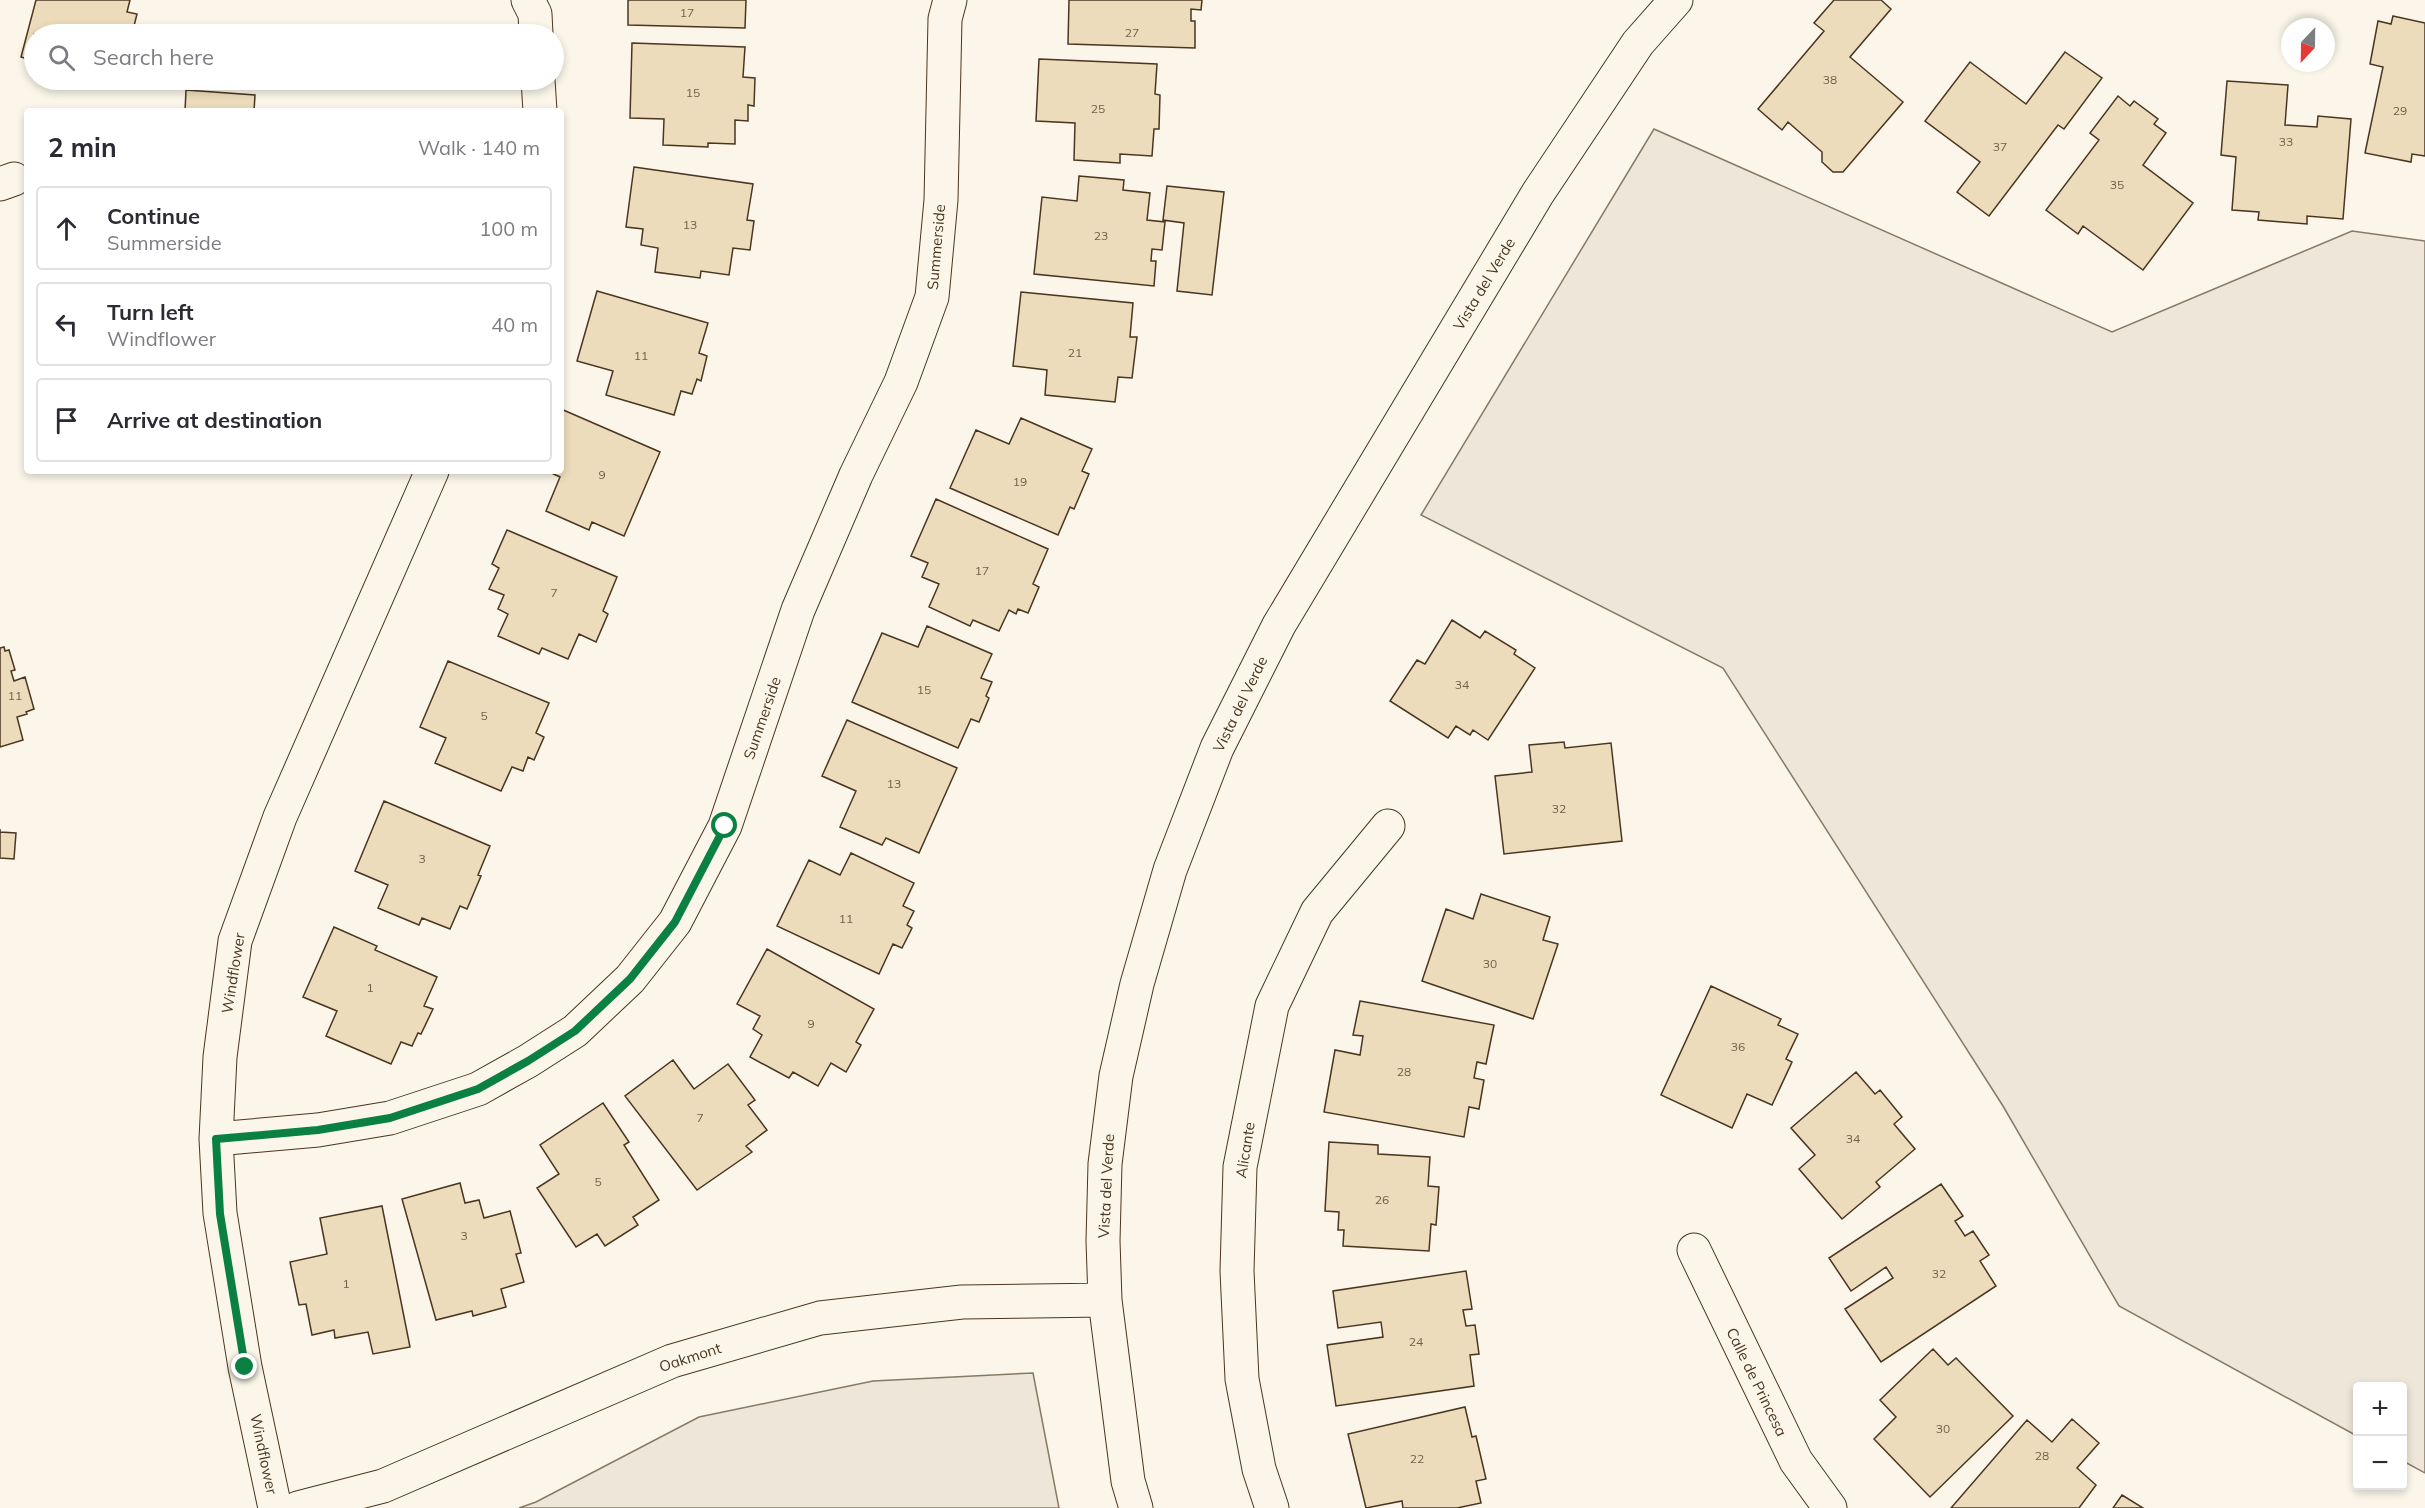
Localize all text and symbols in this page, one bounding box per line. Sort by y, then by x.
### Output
house number: 17 [680,5,694,20]
north arrow [2281,18,2335,72]
search box [24,24,564,90]
house number: 27 [1125,25,1139,40]
icon: search [45,41,78,74]
text: Search here [93,43,214,71]
house number: 38 [1823,72,1837,87]
house number: 15 [686,85,700,100]
house number: 25 [1091,101,1105,116]
house number: 29 [2393,103,2407,118]
text: 2 min [48,131,117,164]
house number: 33 [2279,134,2293,149]
text: Walk · 140 m [418,135,540,160]
house number: 37 [1993,139,2007,154]
house number: 35 [2110,177,2124,192]
text: Continue [107,202,200,230]
street label: Summerside [923,203,949,291]
icon: ahead [50,212,83,245]
text: 100 m [479,216,538,241]
house number: 13 [683,217,697,232]
house number: 23 [1094,228,1108,243]
text: Summerside [107,230,222,255]
street label: Vista del Verde [1449,234,1519,334]
text: Turn left [107,298,194,326]
icon: left [50,308,83,341]
text: 40 m [491,312,538,337]
text: Windflower [107,326,216,351]
house number: 21 [1068,345,1082,360]
house number: 11 [634,348,648,363]
icon: arrive [50,404,83,437]
text: Arrive at destination [107,406,322,434]
house number: 9 [598,467,606,482]
house number: 19 [1013,474,1027,489]
house number: 17 [975,563,989,578]
house number: 7 [550,585,558,600]
street label: Vista del Verde [1209,653,1271,755]
street label: Summerside [739,674,785,762]
house number: 34 [1455,677,1469,692]
house number: 15 [917,682,931,697]
house number: 11 [8,688,22,703]
house number: 5 [480,708,488,723]
house number: 13 [887,776,901,791]
house number: 32 [1552,801,1566,816]
route start [711,812,737,838]
house number: 3 [418,851,426,866]
house number: 11 [839,911,853,926]
street label: Windflower [217,931,249,1015]
house number: 30 [1483,956,1497,971]
house number: 1 [366,980,374,995]
house number: 9 [807,1016,815,1031]
house number: 36 [1731,1039,1745,1054]
house number: 28 [1397,1064,1411,1079]
house number: 7 [696,1110,704,1125]
street label: Alicante [1231,1121,1259,1179]
house number: 34 [1846,1131,1860,1146]
street label: Vista del Verde [1094,1133,1118,1239]
house number: 5 [594,1174,602,1189]
house number: 26 [1375,1192,1389,1207]
house number: 3 [460,1228,468,1243]
house number: 32 [1932,1266,1946,1281]
house number: 1 [342,1276,350,1291]
street label: Calle de Princesa [1722,1325,1792,1439]
house number: 24 [1409,1334,1423,1349]
street label: Oakmont [657,1338,723,1376]
route end [231,1353,257,1379]
map controls [2353,1382,2407,1490]
button: + [2353,1382,2407,1436]
street label: Windflower [246,1412,282,1496]
house number: 30 [1936,1421,1950,1436]
button: − [2353,1436,2407,1490]
house number: 28 [2035,1448,2049,1463]
house number: 22 [1410,1451,1424,1466]

